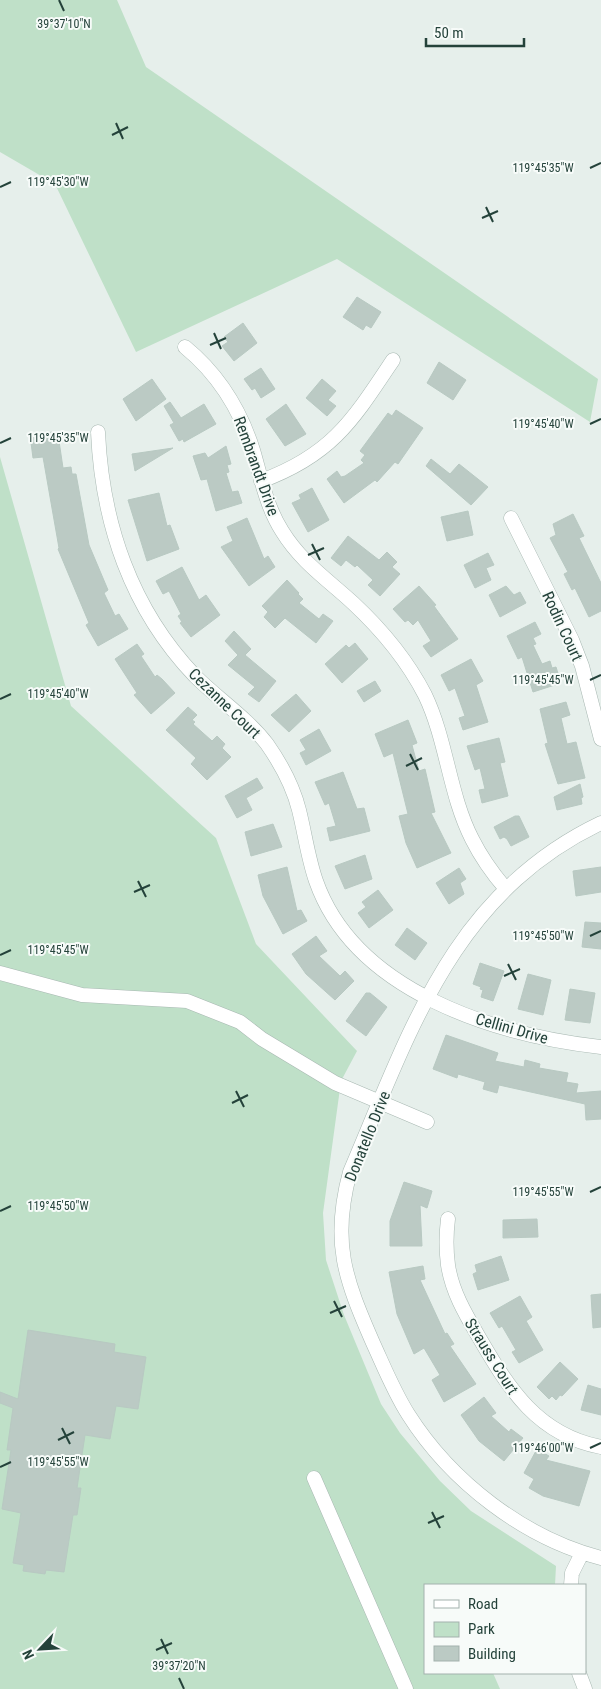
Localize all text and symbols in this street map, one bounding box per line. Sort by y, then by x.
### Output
scale bar [426,15,524,47]
text: 39°37'10"N [37,17,91,31]
text: 50 m [434,24,464,42]
text: 119°45'35"W [512,161,574,175]
text: 119°45'30"W [27,175,89,189]
street label: Rembrandt Drive [230,414,283,518]
text: 119°45'40"W [512,417,574,431]
text: 119°45'35"W [27,431,89,445]
street label: Rodin Court [538,588,587,664]
street label: Cezanne Court [185,664,265,743]
text: 119°45'45"W [512,673,574,687]
text: 119°45'40"W [27,687,89,701]
text: 119°45'50"W [512,929,574,943]
text: 119°45'45"W [27,943,89,957]
street label: Cellini Drive [473,1009,550,1048]
street label: Donatello Drive [341,1088,394,1184]
text: 119°45'55"W [512,1185,574,1199]
text: 119°45'50"W [27,1199,89,1213]
street label: Strauss Court [461,1315,523,1398]
text: 119°46'00"W [512,1441,574,1455]
text: 119°45'55"W [27,1455,89,1469]
legend [424,1584,586,1674]
text: Road [468,1595,498,1613]
text: Park [468,1620,495,1638]
north arrow [15,1624,65,1674]
text: Building [468,1645,516,1663]
text: N [19,1647,37,1662]
text: 39°37'20"N [152,1659,206,1673]

